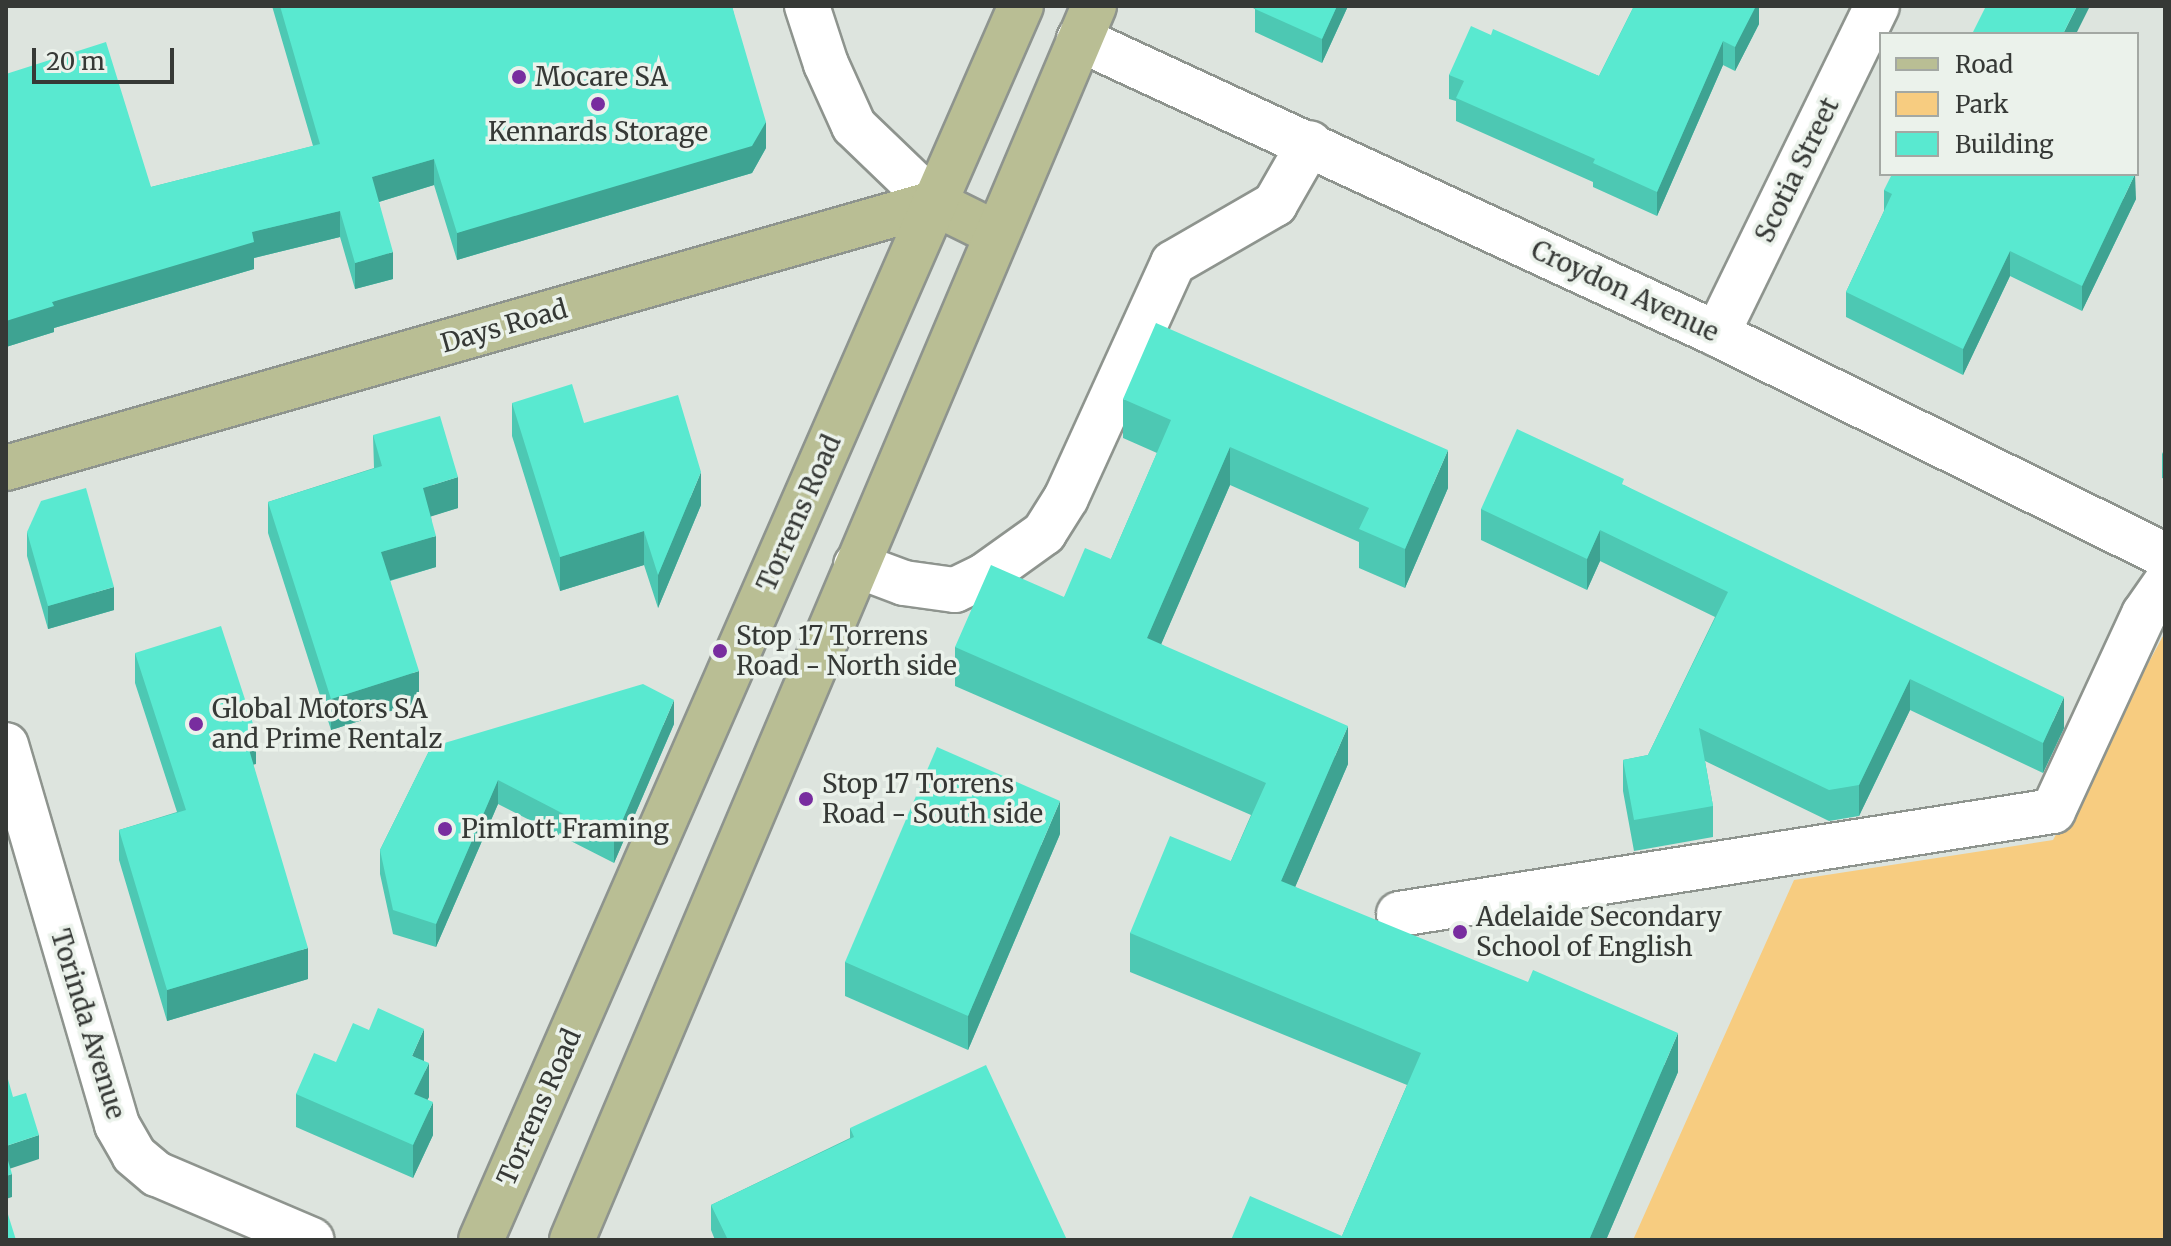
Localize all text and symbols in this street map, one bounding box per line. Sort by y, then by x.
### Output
scale bar [36,32,178,82]
legend [1879,32,2139,176]
text: 20 m [46,46,105,77]
text: Road [1955,49,2013,80]
place label: Mocare SA [535,61,668,93]
marker: Mocare SA [510,68,528,86]
text: Park [1955,89,2008,120]
street label: Scotia Street [1749,93,1845,247]
marker: Kennards Storage [589,95,607,113]
place label: Kennards Storage [488,116,708,148]
text: Building [1955,129,2054,160]
street label: Croydon Avenue [1526,234,1724,348]
street label: Days Road [437,293,571,359]
street label: Torrens Road [751,430,847,596]
place label: Stop 17 Torrens Road - North side [736,620,957,682]
marker: Stop 17 Torrens Road - North side [711,642,729,660]
place label: Global Motors SA and Prime Rentalz [212,693,442,754]
marker: Global Motors SA and Prime Rentalz [187,715,205,733]
place label: Stop 17 Torrens Road - South side [822,768,1043,830]
marker: Stop 17 Torrens Road - South side [797,790,815,808]
place label: Pimlott Framing [461,813,669,845]
marker: Pimlott Framing [436,820,454,838]
place label: Adelaide Secondary School of English [1476,901,1722,962]
marker: Adelaide Secondary School of English [1451,923,1469,941]
street label: Torinda Avenue [44,925,132,1123]
street label: Torrens Road [491,1024,587,1190]

